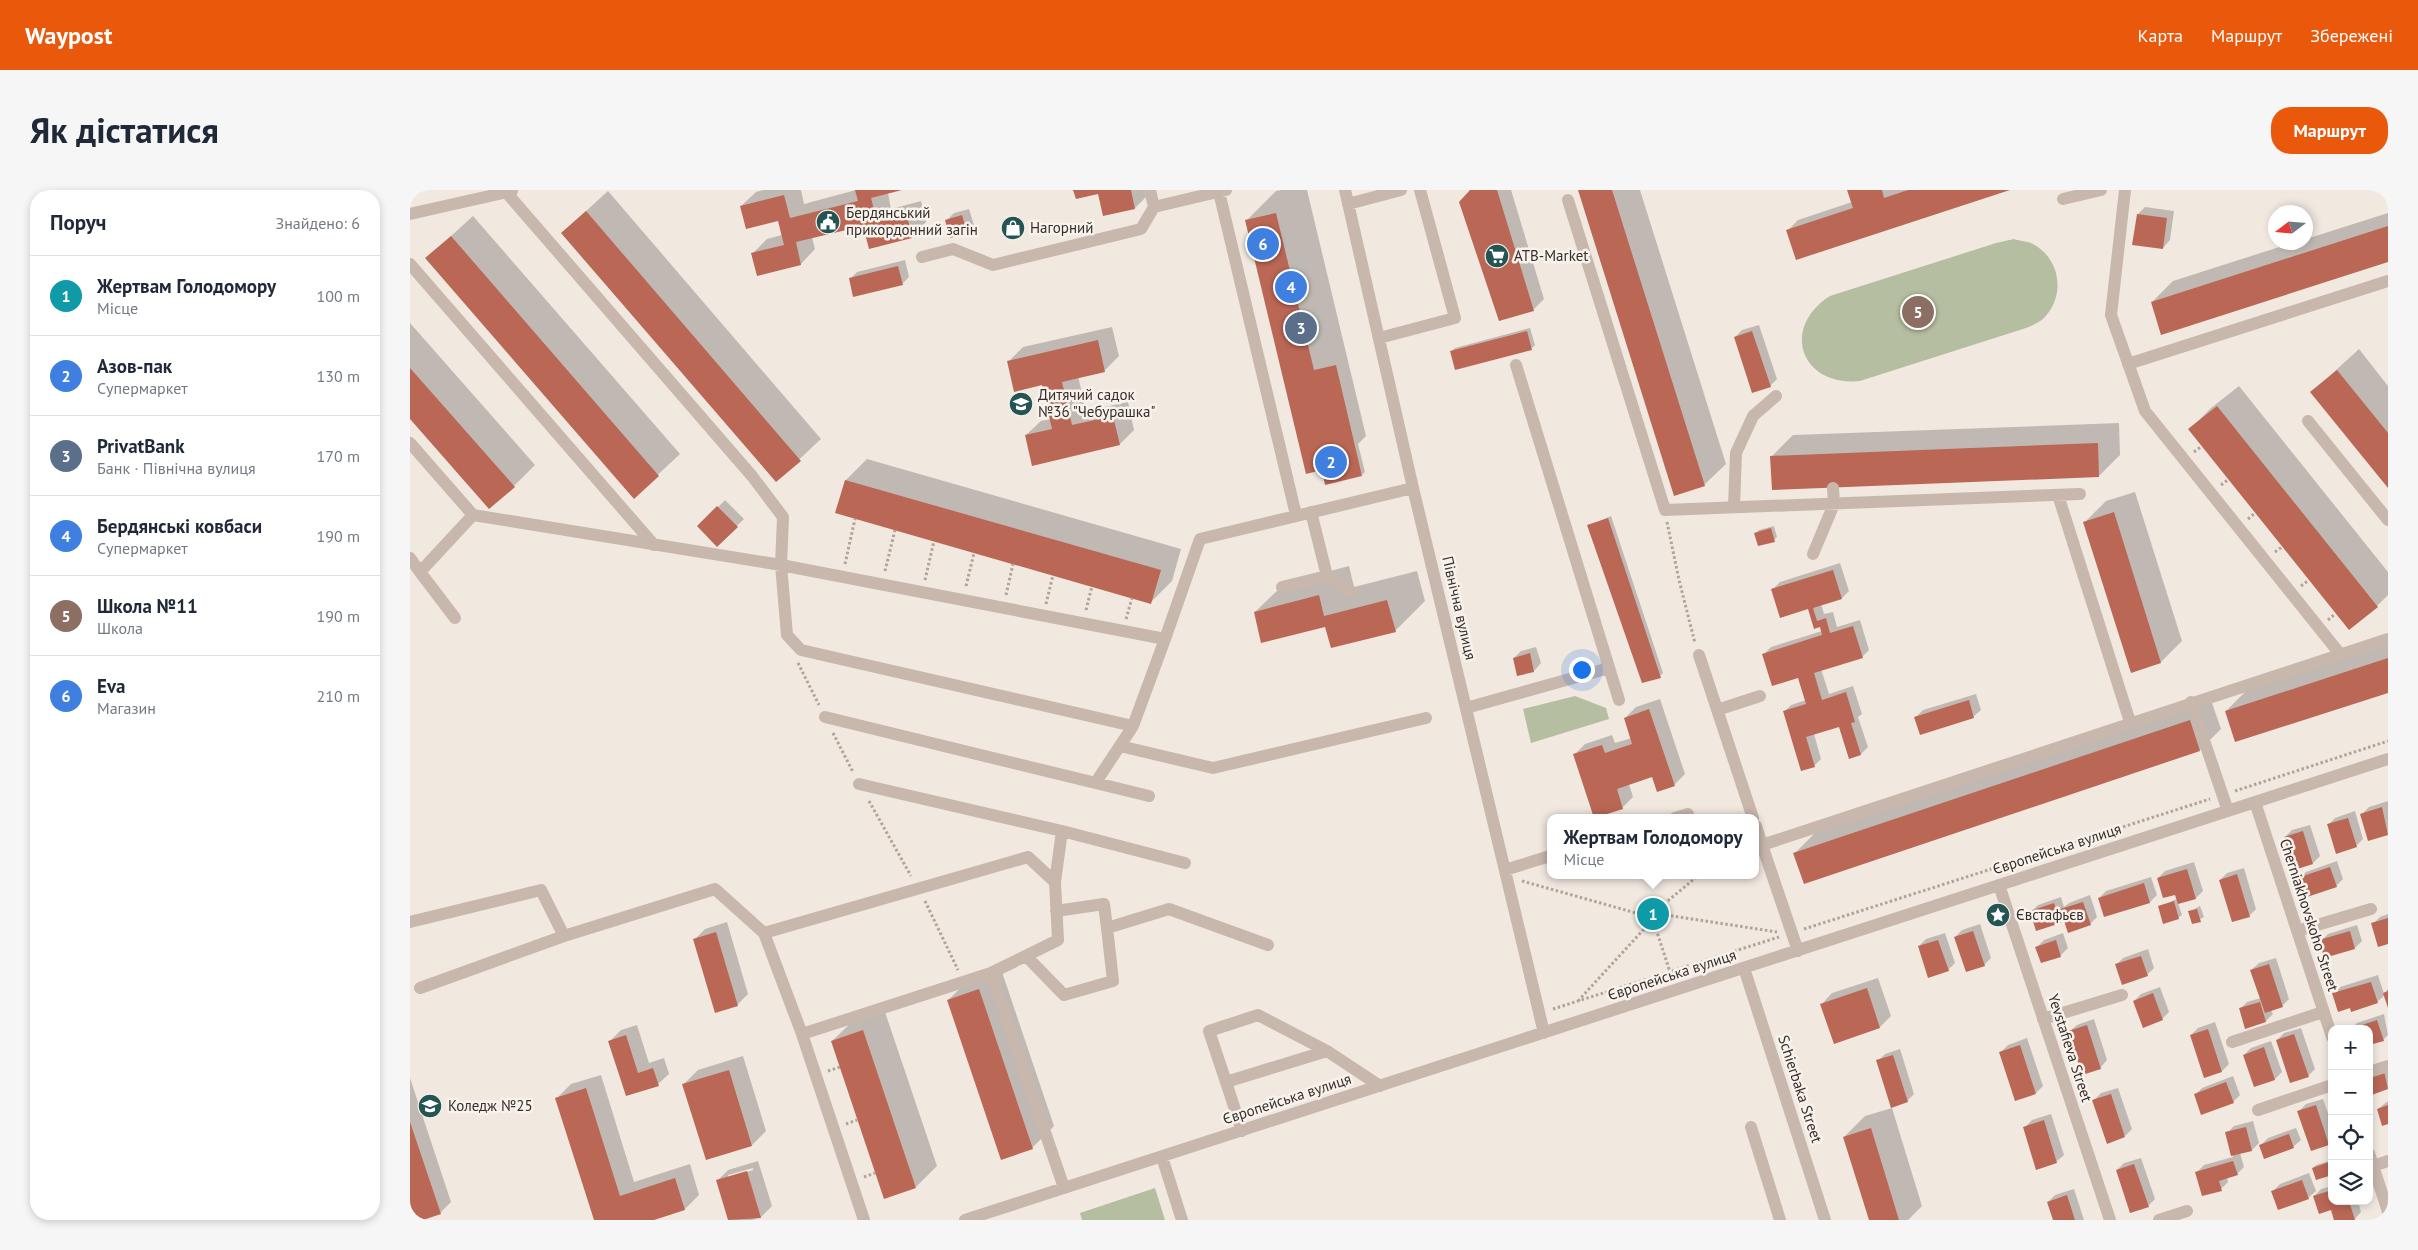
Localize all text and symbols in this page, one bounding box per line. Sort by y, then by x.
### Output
text: Waypost [25,20,112,51]
text: Карта [2138,24,2183,47]
text: Маршрут [2211,24,2282,47]
text: Збережені [2310,24,2393,47]
text: Як дістатися [30,107,219,153]
button: Маршрут [2271,107,2388,154]
place label: Бердянський прикордонний загін [846,203,978,239]
north arrow [2268,205,2313,250]
text: Поруч [50,209,106,236]
public building icon: Бердянський прикордонний загін [815,209,841,235]
text: Знайдено: 6 [276,213,360,233]
shop icon: Нагорний [1000,215,1026,241]
place label: Нагорний [1030,218,1093,237]
pin: 6 [1247,225,1279,263]
supermarket icon: ATB-Market [1484,243,1510,269]
place label: ATB-Market [1514,246,1588,265]
pin: 4 [1275,268,1307,306]
text: Жертвам Голодомору [97,274,276,298]
text: 1 [61,286,71,306]
text: 100 m [317,286,360,306]
pin: 5 [1902,293,1934,331]
text: Місце [97,298,138,318]
pin: 3 [1285,309,1317,347]
text: Азов-пак [97,354,172,378]
text: 2 [61,366,71,386]
text: 130 m [317,366,360,386]
text: Супермаркет [97,378,188,398]
place label: Дитячий садок №36 "Чебурашка" [1038,385,1155,421]
school or university icon: Дитячий садок №36 "Чебурашка" [1008,391,1034,417]
text: PrivatBank [97,434,185,458]
pin: 2 [1315,443,1347,481]
text: 3 [61,446,71,466]
text: 170 m [317,446,360,466]
text: Банк · Північна вулиця [97,458,256,478]
text: Бердянські ковбаси [97,514,262,538]
text: 4 [61,526,71,546]
text: 190 m [317,526,360,546]
text: Супермаркет [97,538,188,558]
street label: Північна вулиця [1438,554,1481,662]
text: Школа №11 [97,594,198,618]
text: 5 [61,606,71,626]
text: 190 m [317,606,360,626]
text: Школа [97,618,143,638]
your location [1569,657,1595,683]
text: Eva [97,674,125,698]
text: 6 [61,686,71,706]
text: 210 m [317,686,360,706]
text: Магазин [97,698,156,718]
popup [1547,814,1759,879]
street label: Європейська вулиця [1990,819,2123,878]
text: Жертвам Голодомору [1563,825,1743,849]
street label: Cherniakhovskoho Street [2276,836,2343,994]
text: Місце [1563,849,1604,869]
pin: 1 [1637,895,1669,933]
place icon: Євстафьєв [1985,902,2011,928]
place label: Євстафьєв [2016,905,2084,924]
street label: Європейська вулиця [1605,945,1738,1004]
street label: Yevstafieva Street [2044,991,2097,1104]
map controls [2328,1025,2373,1205]
button: + [2328,1025,2373,1070]
street label: Schierbaka Street [1774,1033,1827,1145]
street label: Європейська вулиця [1220,1069,1353,1128]
button: − [2328,1070,2373,1115]
school or university icon: Коледж №25 [417,1093,443,1119]
place label: Коледж №25 [448,1096,533,1115]
button: locate [2328,1115,2373,1160]
button: layers [2328,1160,2373,1205]

